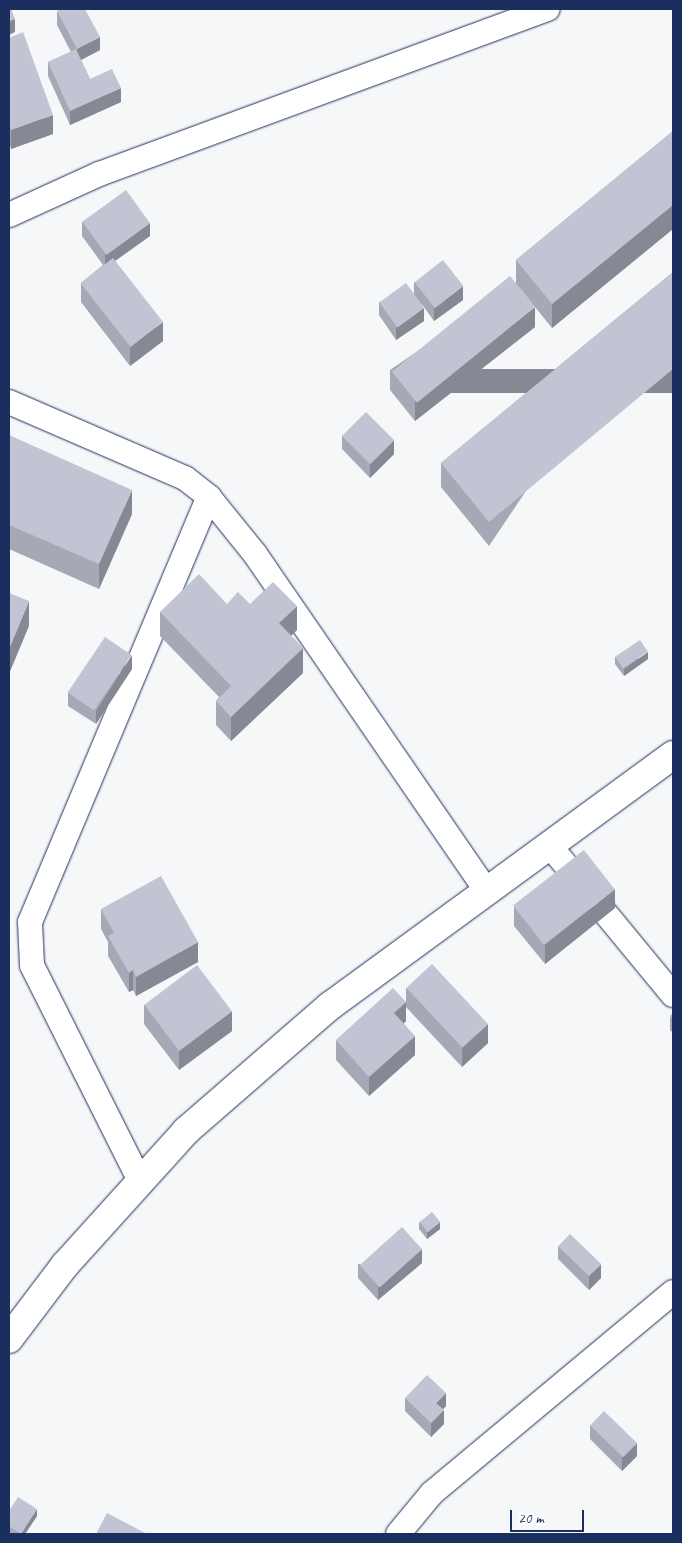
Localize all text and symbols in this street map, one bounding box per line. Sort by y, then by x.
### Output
scale bar [512,1500,586,1532]
text: 20 m [518,1509,544,1528]

